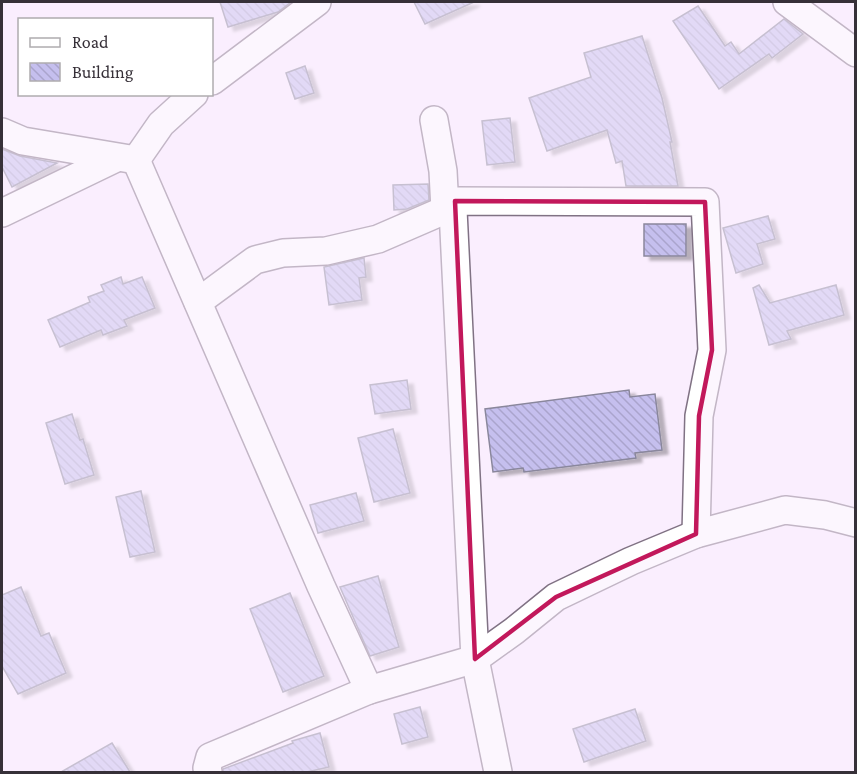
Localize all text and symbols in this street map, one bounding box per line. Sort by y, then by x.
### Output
legend [18,18,213,96]
text: Road [72,32,109,52]
text: Building [72,62,134,82]

